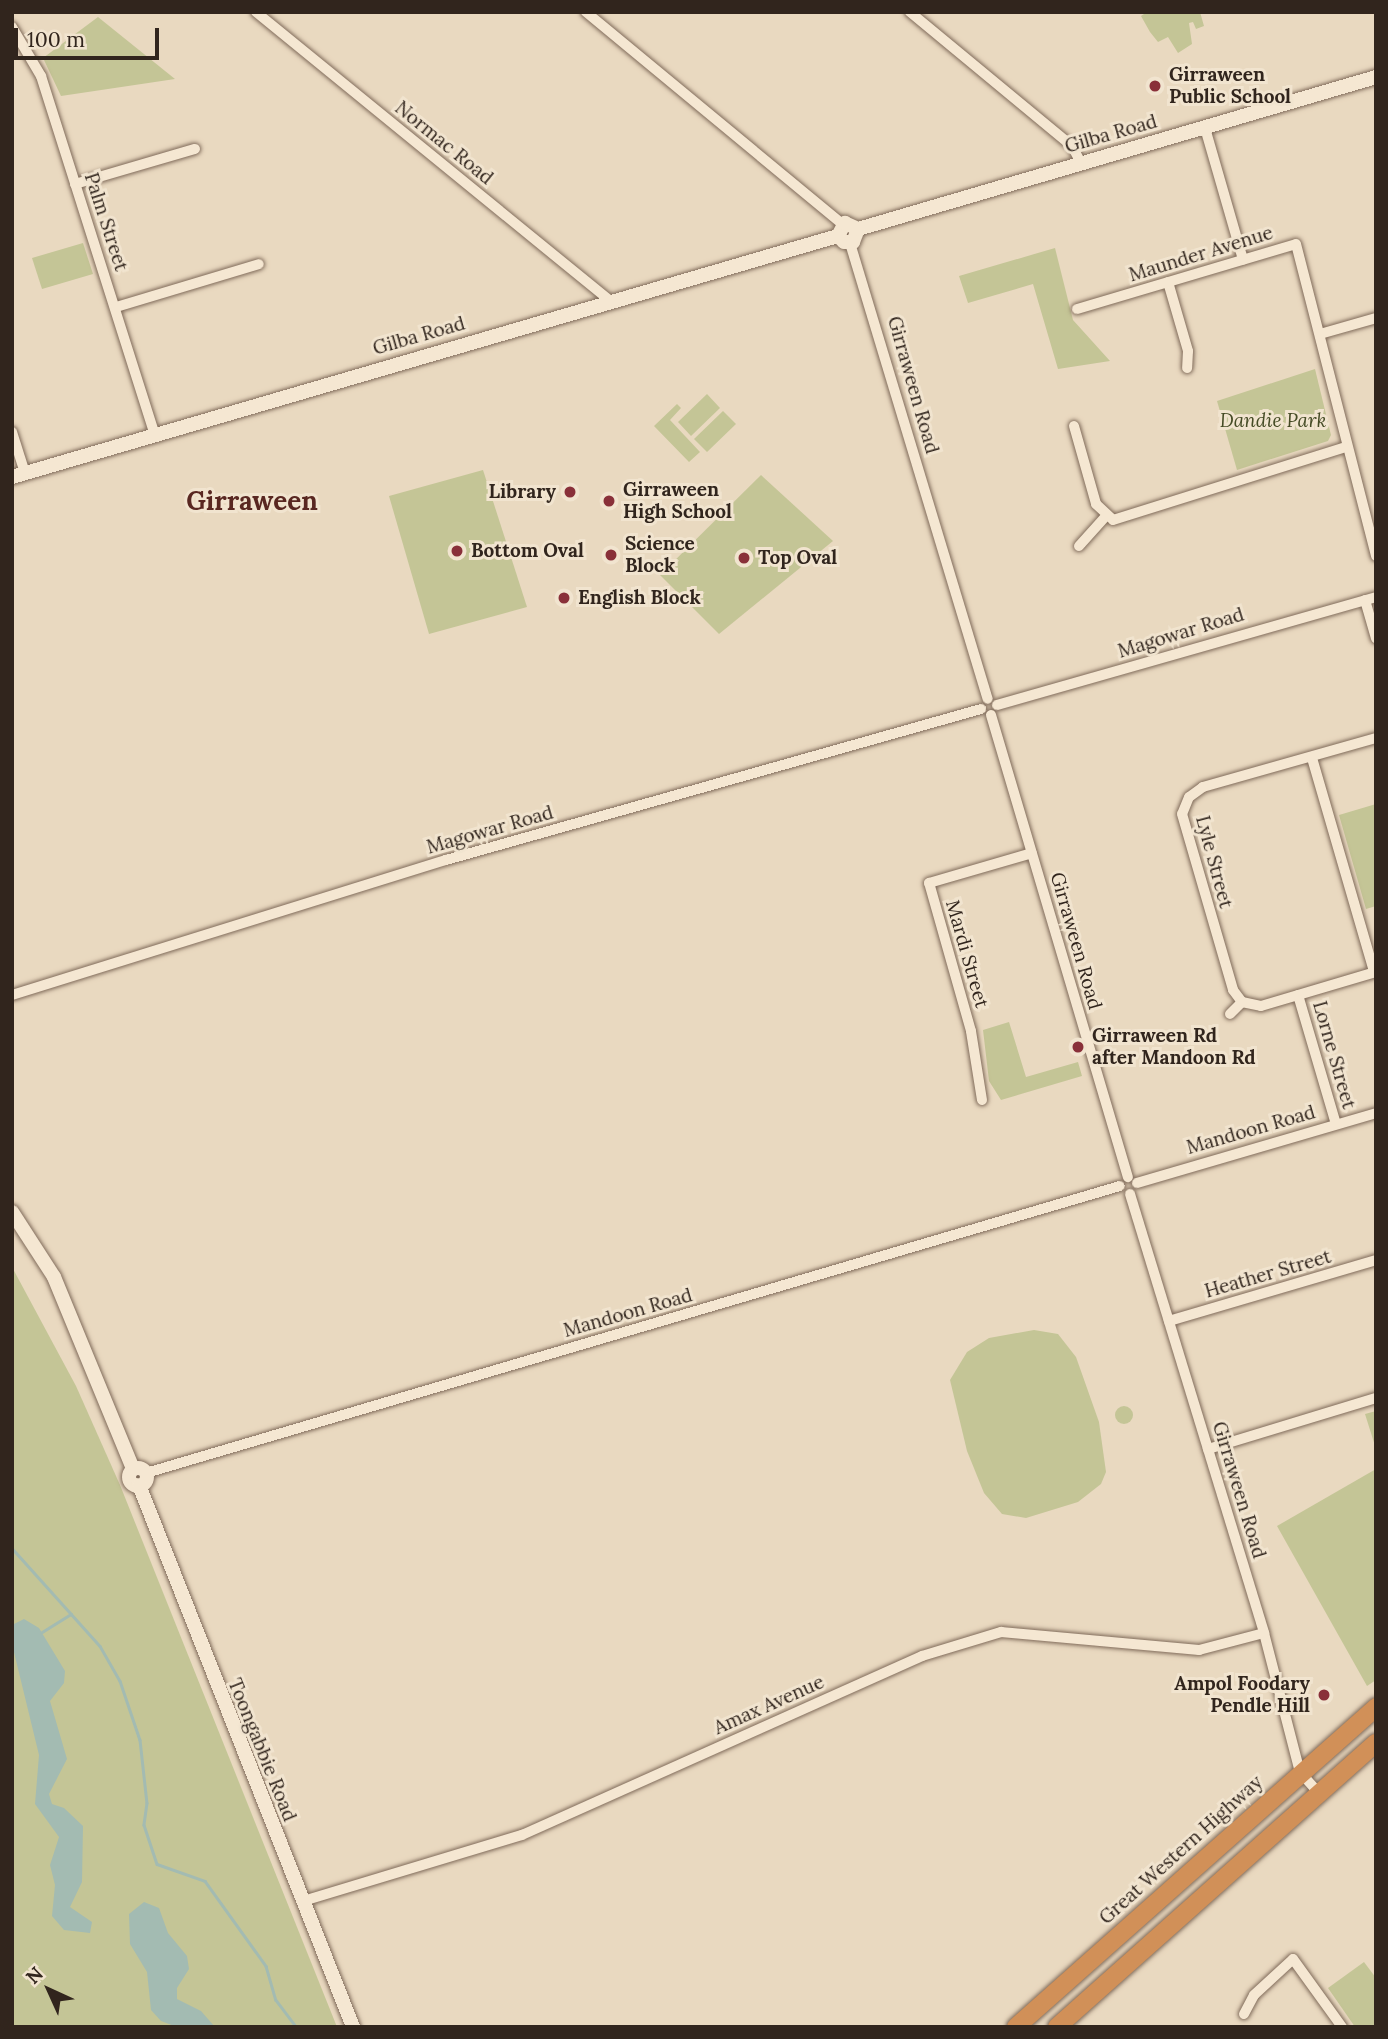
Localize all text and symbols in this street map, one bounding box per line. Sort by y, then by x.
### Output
scale bar [18,14,163,58]
text: 100 m [27,26,85,53]
place label: Girraween Public School [1169,64,1291,108]
marker: Girraween Public School [1147,78,1163,94]
street label: Normac Road [390,97,498,189]
street label: Gilba Road [1062,110,1160,158]
street label: Palm Street [79,170,133,274]
street label: Maunder Avenue [1126,221,1276,287]
street label: Gilba Road [370,312,468,360]
street label: Girraween Road [883,314,943,456]
park label: Dandie Park [1220,410,1326,432]
place label: Girraween High School [623,479,732,523]
place label: Library [489,481,556,503]
marker: Library [562,484,578,500]
district label: Girraween [186,485,318,517]
marker: Girraween High School [601,493,617,509]
place label: Science Block [625,533,695,577]
place label: Bottom Oval [471,540,584,562]
marker: Bottom Oval [449,543,465,559]
marker: Science Block [603,547,619,563]
place label: Top Oval [758,547,837,569]
marker: Top Oval [736,550,752,566]
place label: English Block [578,587,701,609]
marker: English Block [556,590,572,606]
street label: Magowar Road [1115,603,1247,663]
street label: Magowar Road [424,801,556,859]
street label: Lyle Street [1191,813,1237,911]
street label: Girraween Road [1046,870,1106,1012]
street label: Mardi Street [941,898,993,1010]
street label: Lorne Street [1308,998,1360,1112]
place label: Girraween Rd after Mandoon Rd [1092,1025,1256,1069]
marker: Girraween Rd after Mandoon Rd [1070,1039,1086,1055]
street label: Mandoon Road [1184,1101,1318,1159]
street label: Heather Street [1202,1245,1334,1303]
street label: Mandoon Road [561,1284,695,1342]
street label: Girraween Road [1207,1419,1271,1561]
street label: Amax Avenue [710,1671,828,1739]
place label: Ampol Foodary Pendle Hill [1174,1673,1310,1717]
street label: Toongabbie Road [223,1675,301,1825]
marker: Ampol Foodary Pendle Hill [1316,1687,1332,1703]
street label: Great Western Highway [1095,1771,1267,1929]
north arrow [14,1955,84,2025]
text: N [20,1961,48,1989]

